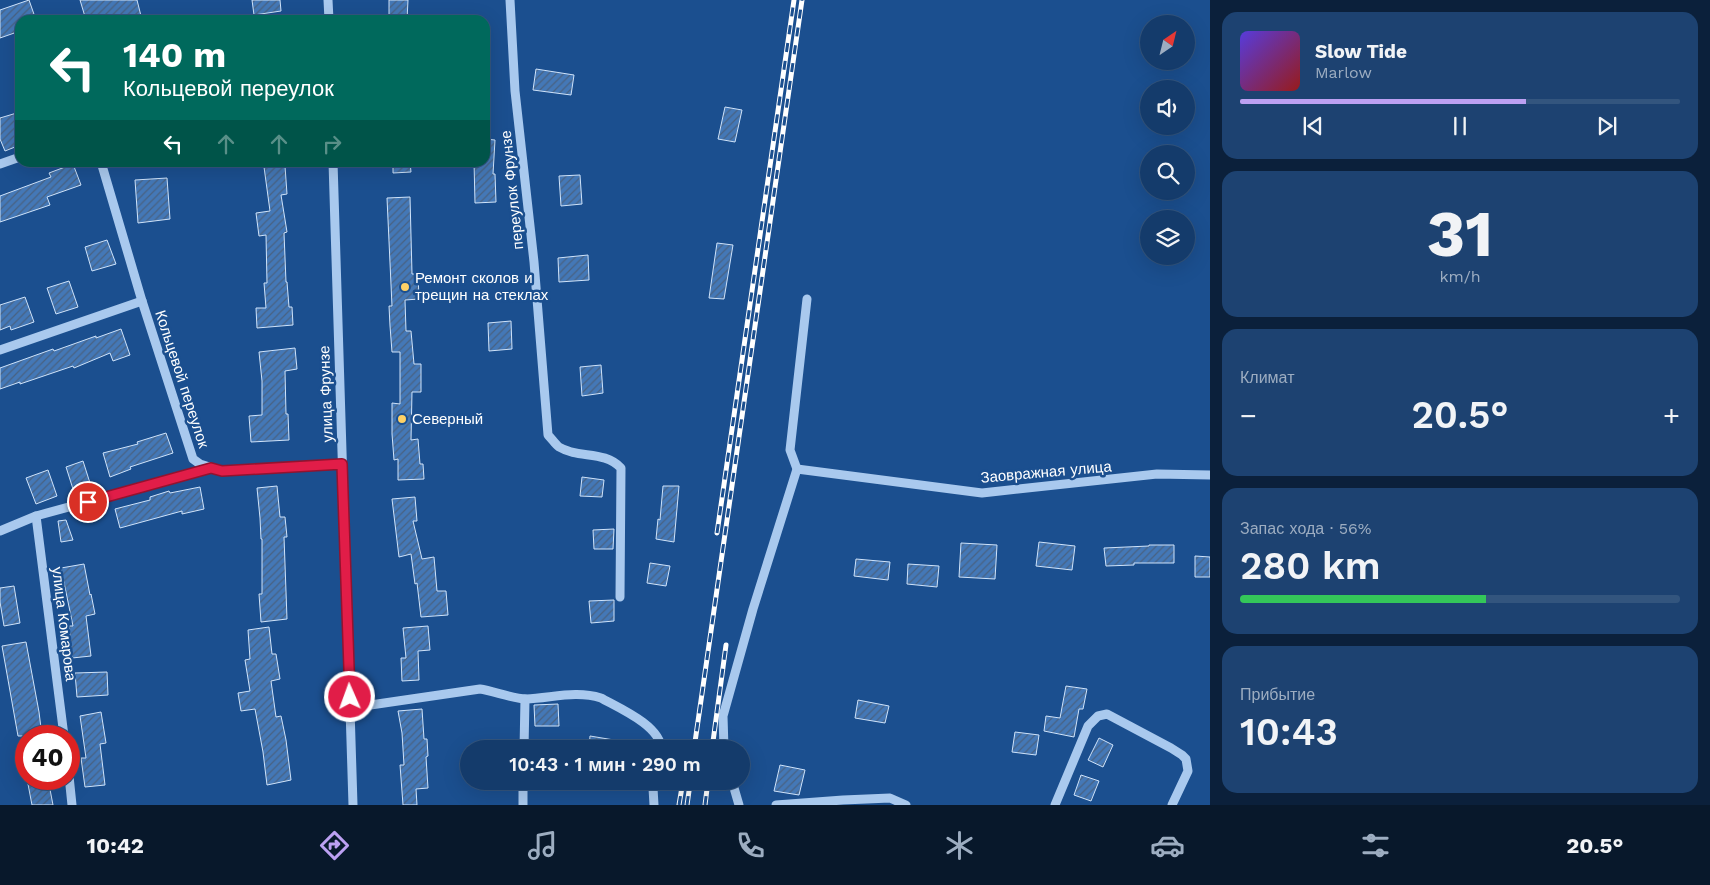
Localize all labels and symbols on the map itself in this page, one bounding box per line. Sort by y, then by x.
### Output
north arrow [1140,15,1195,70]
street label: переулок Фрунзе [497,130,527,250]
place label: Ремонт сколов и трещин на стеклах [415,269,549,304]
marker: Ремонт сколов и трещин на стеклах [399,281,411,293]
street label: Кольцевой переулок [151,308,213,451]
street label: улица Фрунзе [315,345,337,443]
place label: Северный [412,410,483,428]
marker: Северный [396,413,408,425]
street label: Заовражная улица [980,457,1113,487]
pin [67,481,109,523]
street label: улица Комарова [48,566,80,683]
position arrow [323,670,375,722]
speed limit sign: 40 [15,725,80,790]

